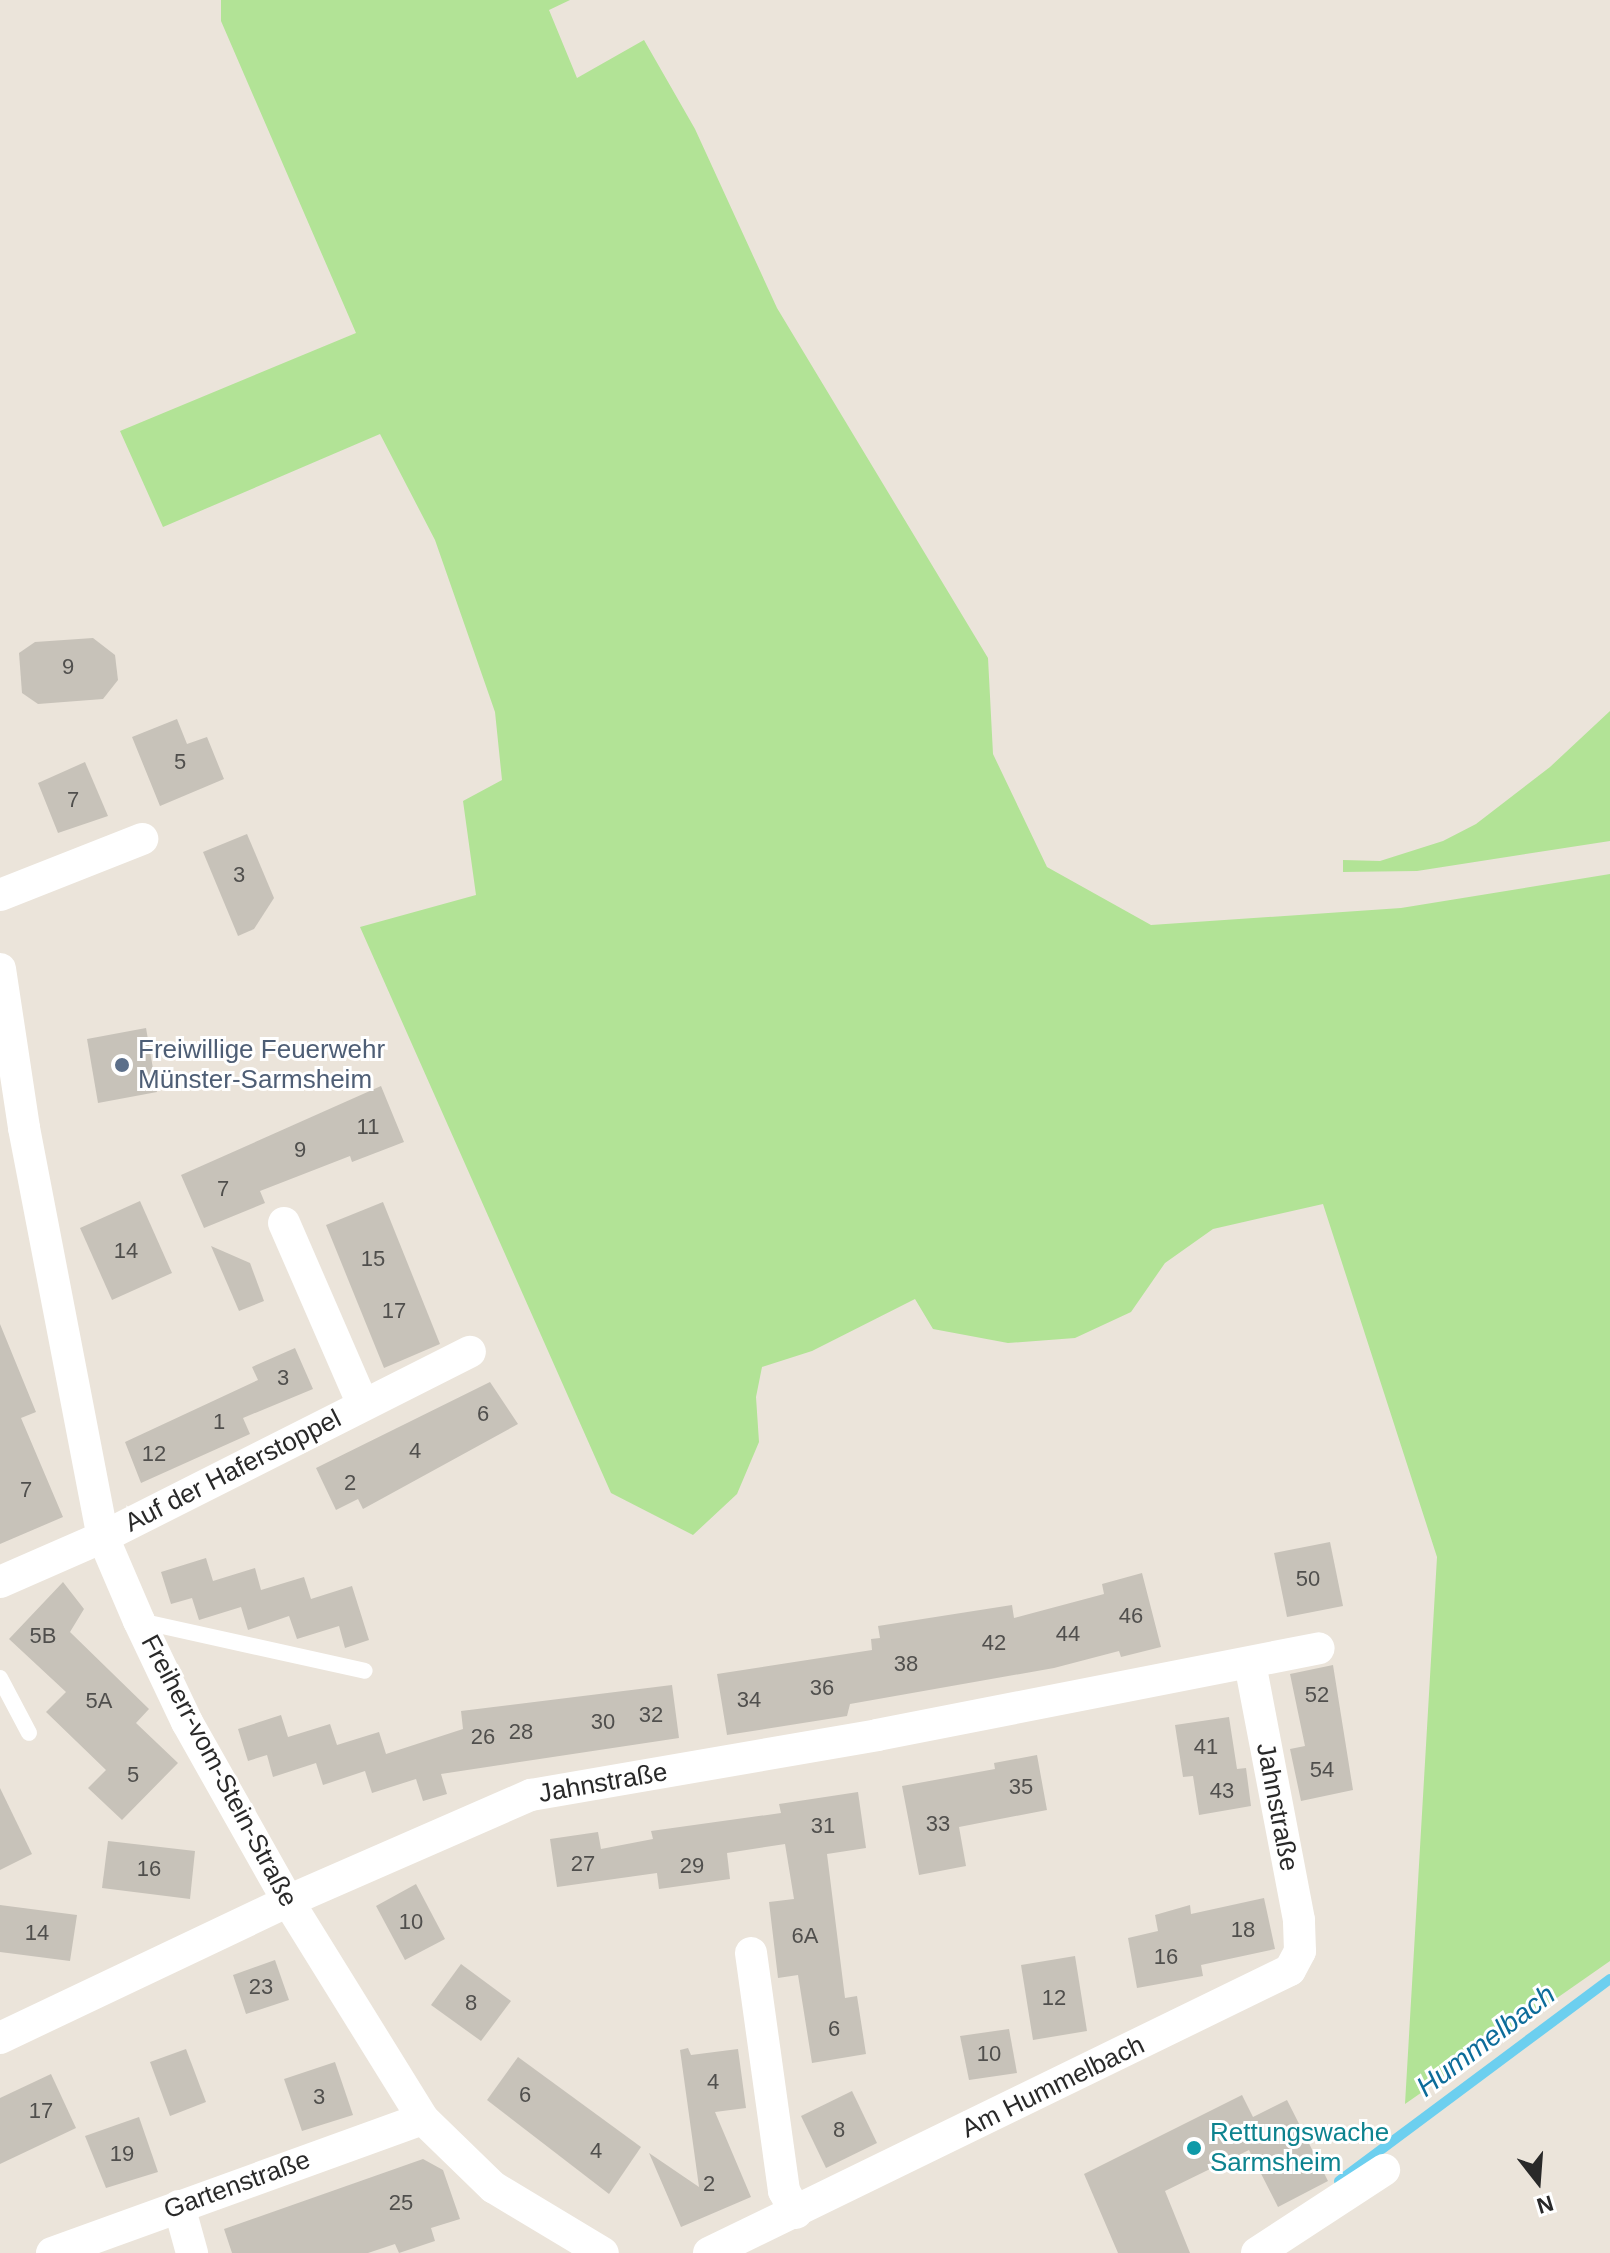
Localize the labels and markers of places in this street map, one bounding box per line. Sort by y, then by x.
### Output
place label: Freiwillige Feuerwehr Münster-Sarmsheim [138,1034,385,1096]
marker: Freiwillige Feuerwehr Münster-Sarmsheim [113,1056,131,1074]
place label: Rettungswache Sarmsheim [1210,2117,1389,2178]
marker: Rettungswache Sarmsheim [1185,2139,1203,2157]

